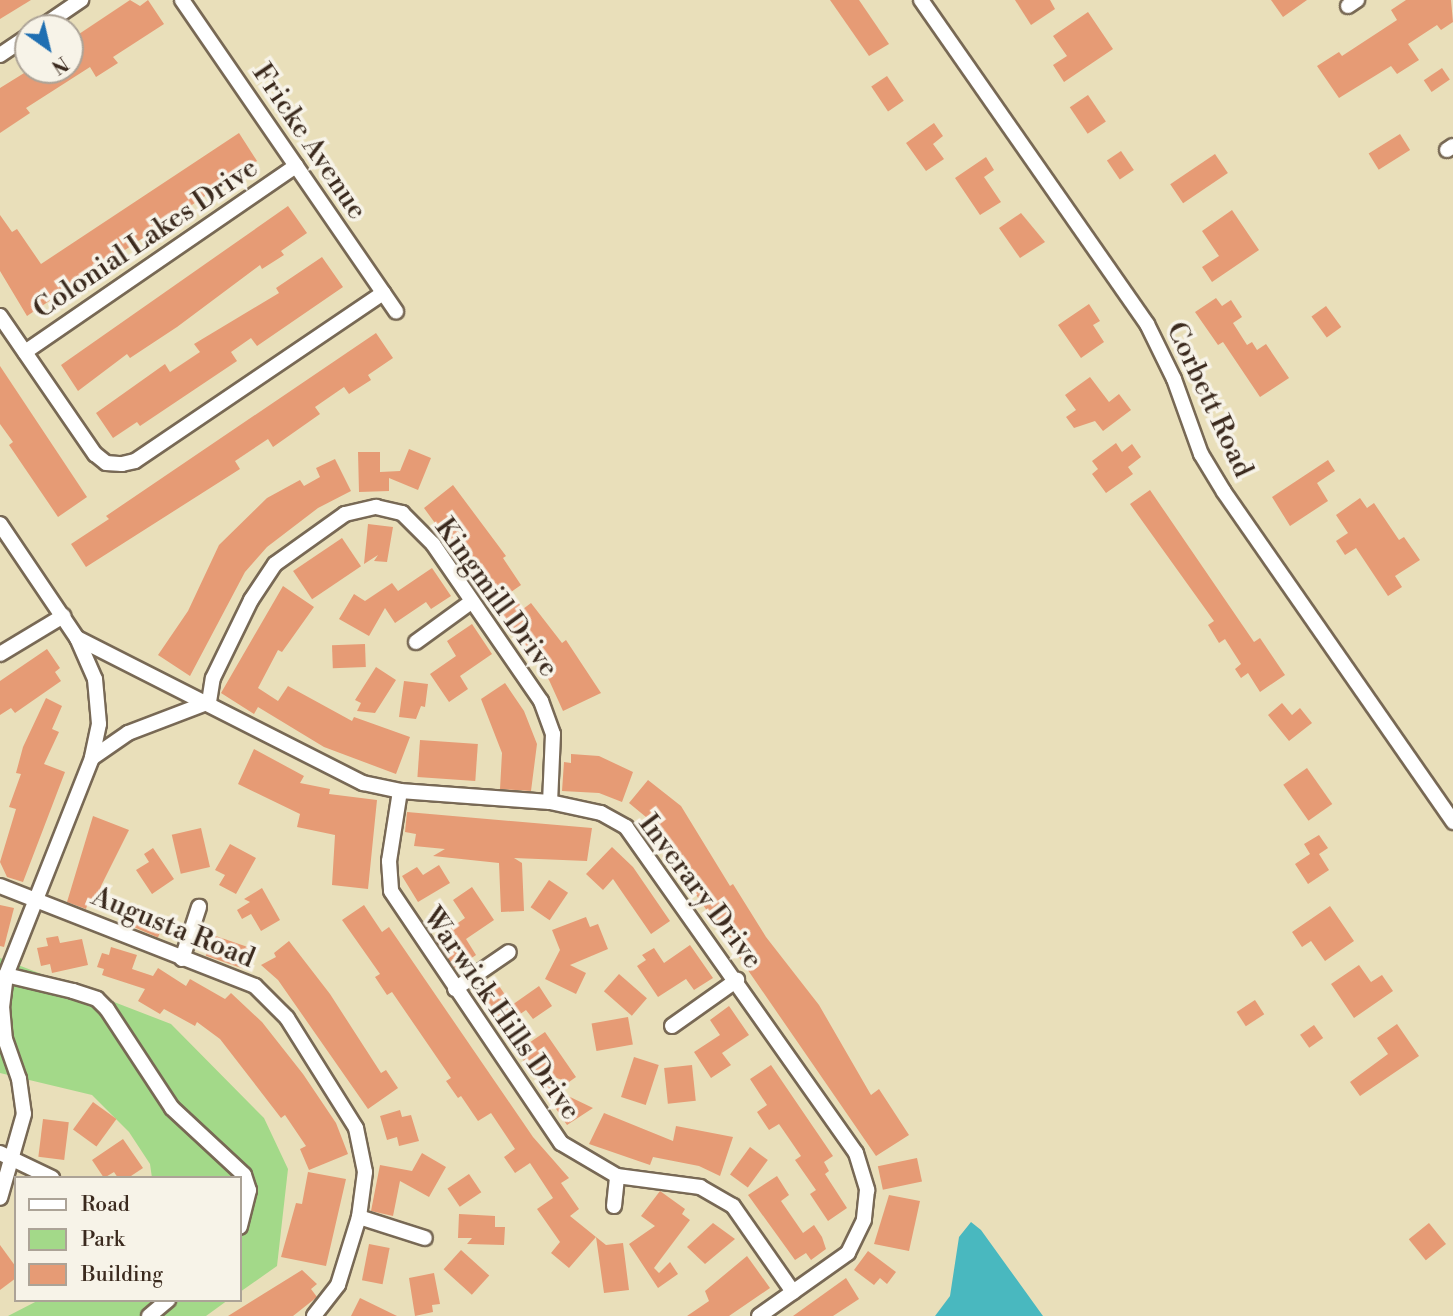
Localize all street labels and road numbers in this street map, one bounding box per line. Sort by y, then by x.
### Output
street label: Fricke Avenue [245,58,373,226]
street label: Colonial Lakes Drive [27,151,265,327]
street label: Corbett Road [1158,317,1260,483]
street label: Kingmill Drive [427,512,565,684]
street label: Inverary Drive [631,808,769,976]
street label: Augusta Road [86,880,260,976]
street label: Warwick Hills Drive [415,901,587,1127]

